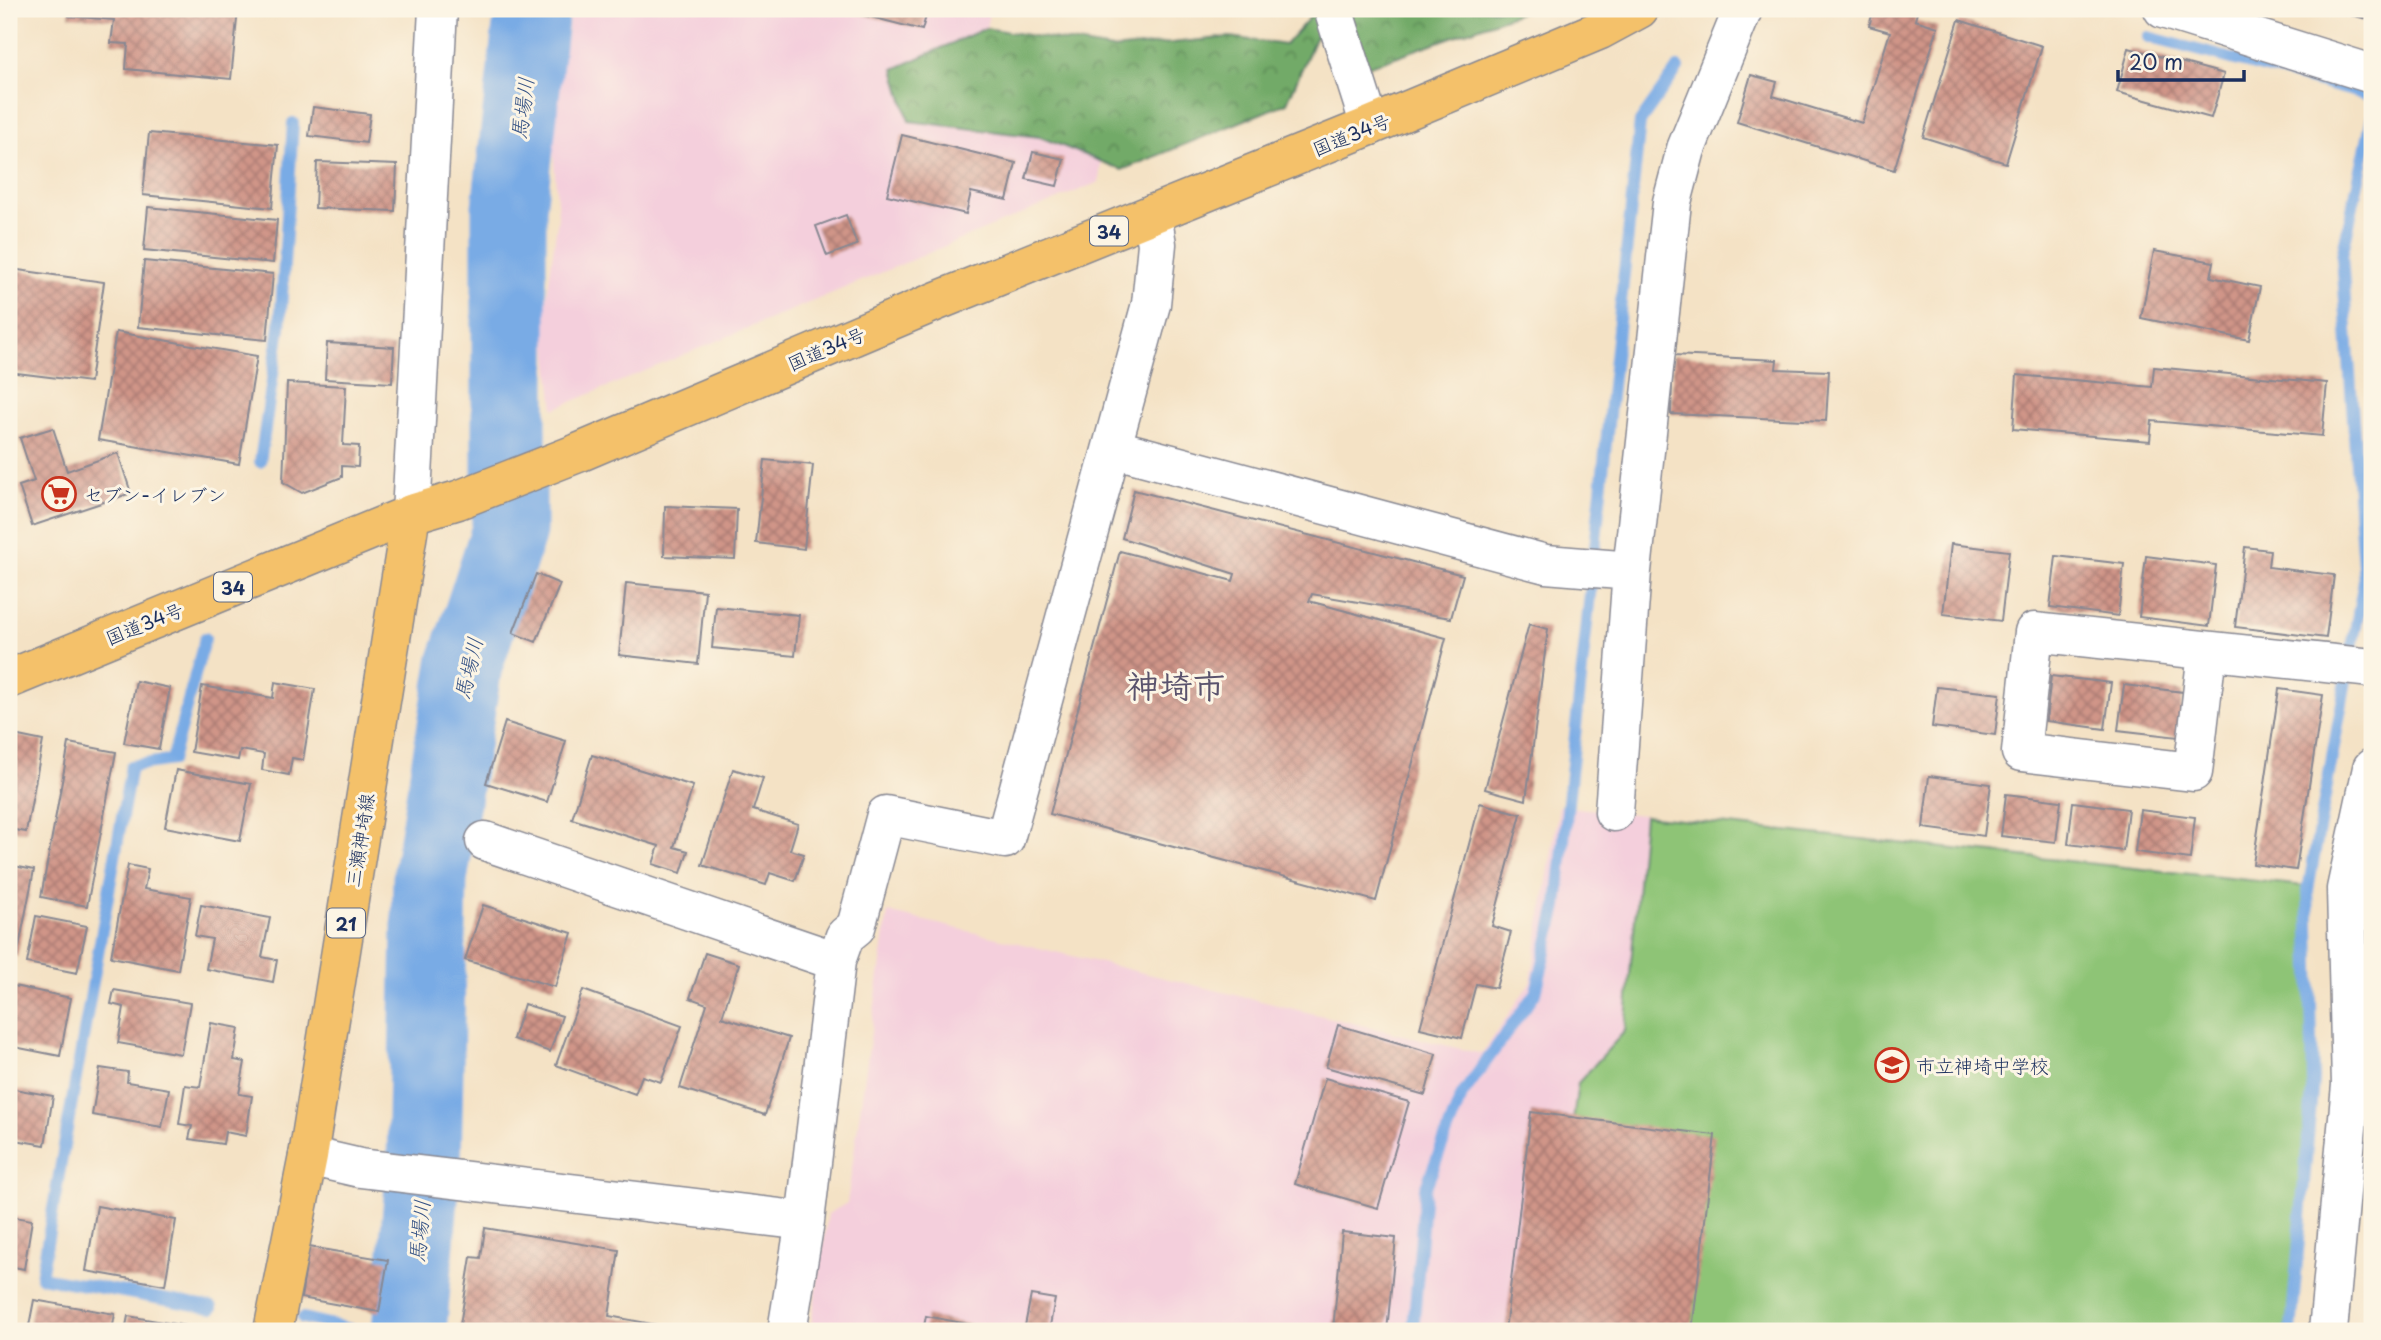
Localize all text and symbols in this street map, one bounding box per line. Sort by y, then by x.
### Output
scale bar [2118,38,2244,82]
text: 20 m [2129,45,2183,77]
water label: 馬場川 [501,75,541,141]
street label: 国道34号 [1308,106,1394,162]
road number: 34 [1090,216,1128,246]
street label: 国道34号 [783,319,869,377]
supermarket icon: セブン-イレブン [40,475,78,513]
place label: セブン-イレブン [84,480,226,508]
road number: 34 [214,572,252,602]
street label: 国道34号 [101,595,187,651]
water label: 馬場川 [444,634,490,702]
district label: 神埼市 [1127,659,1226,709]
street label: 三瀬神埼線 [338,791,380,889]
road number: 21 [327,908,365,938]
school or university icon: 市立神埼中学校 [1873,1046,1911,1084]
place label: 市立神埼中学校 [1916,1051,2049,1079]
water label: 馬場川 [399,1198,437,1264]

